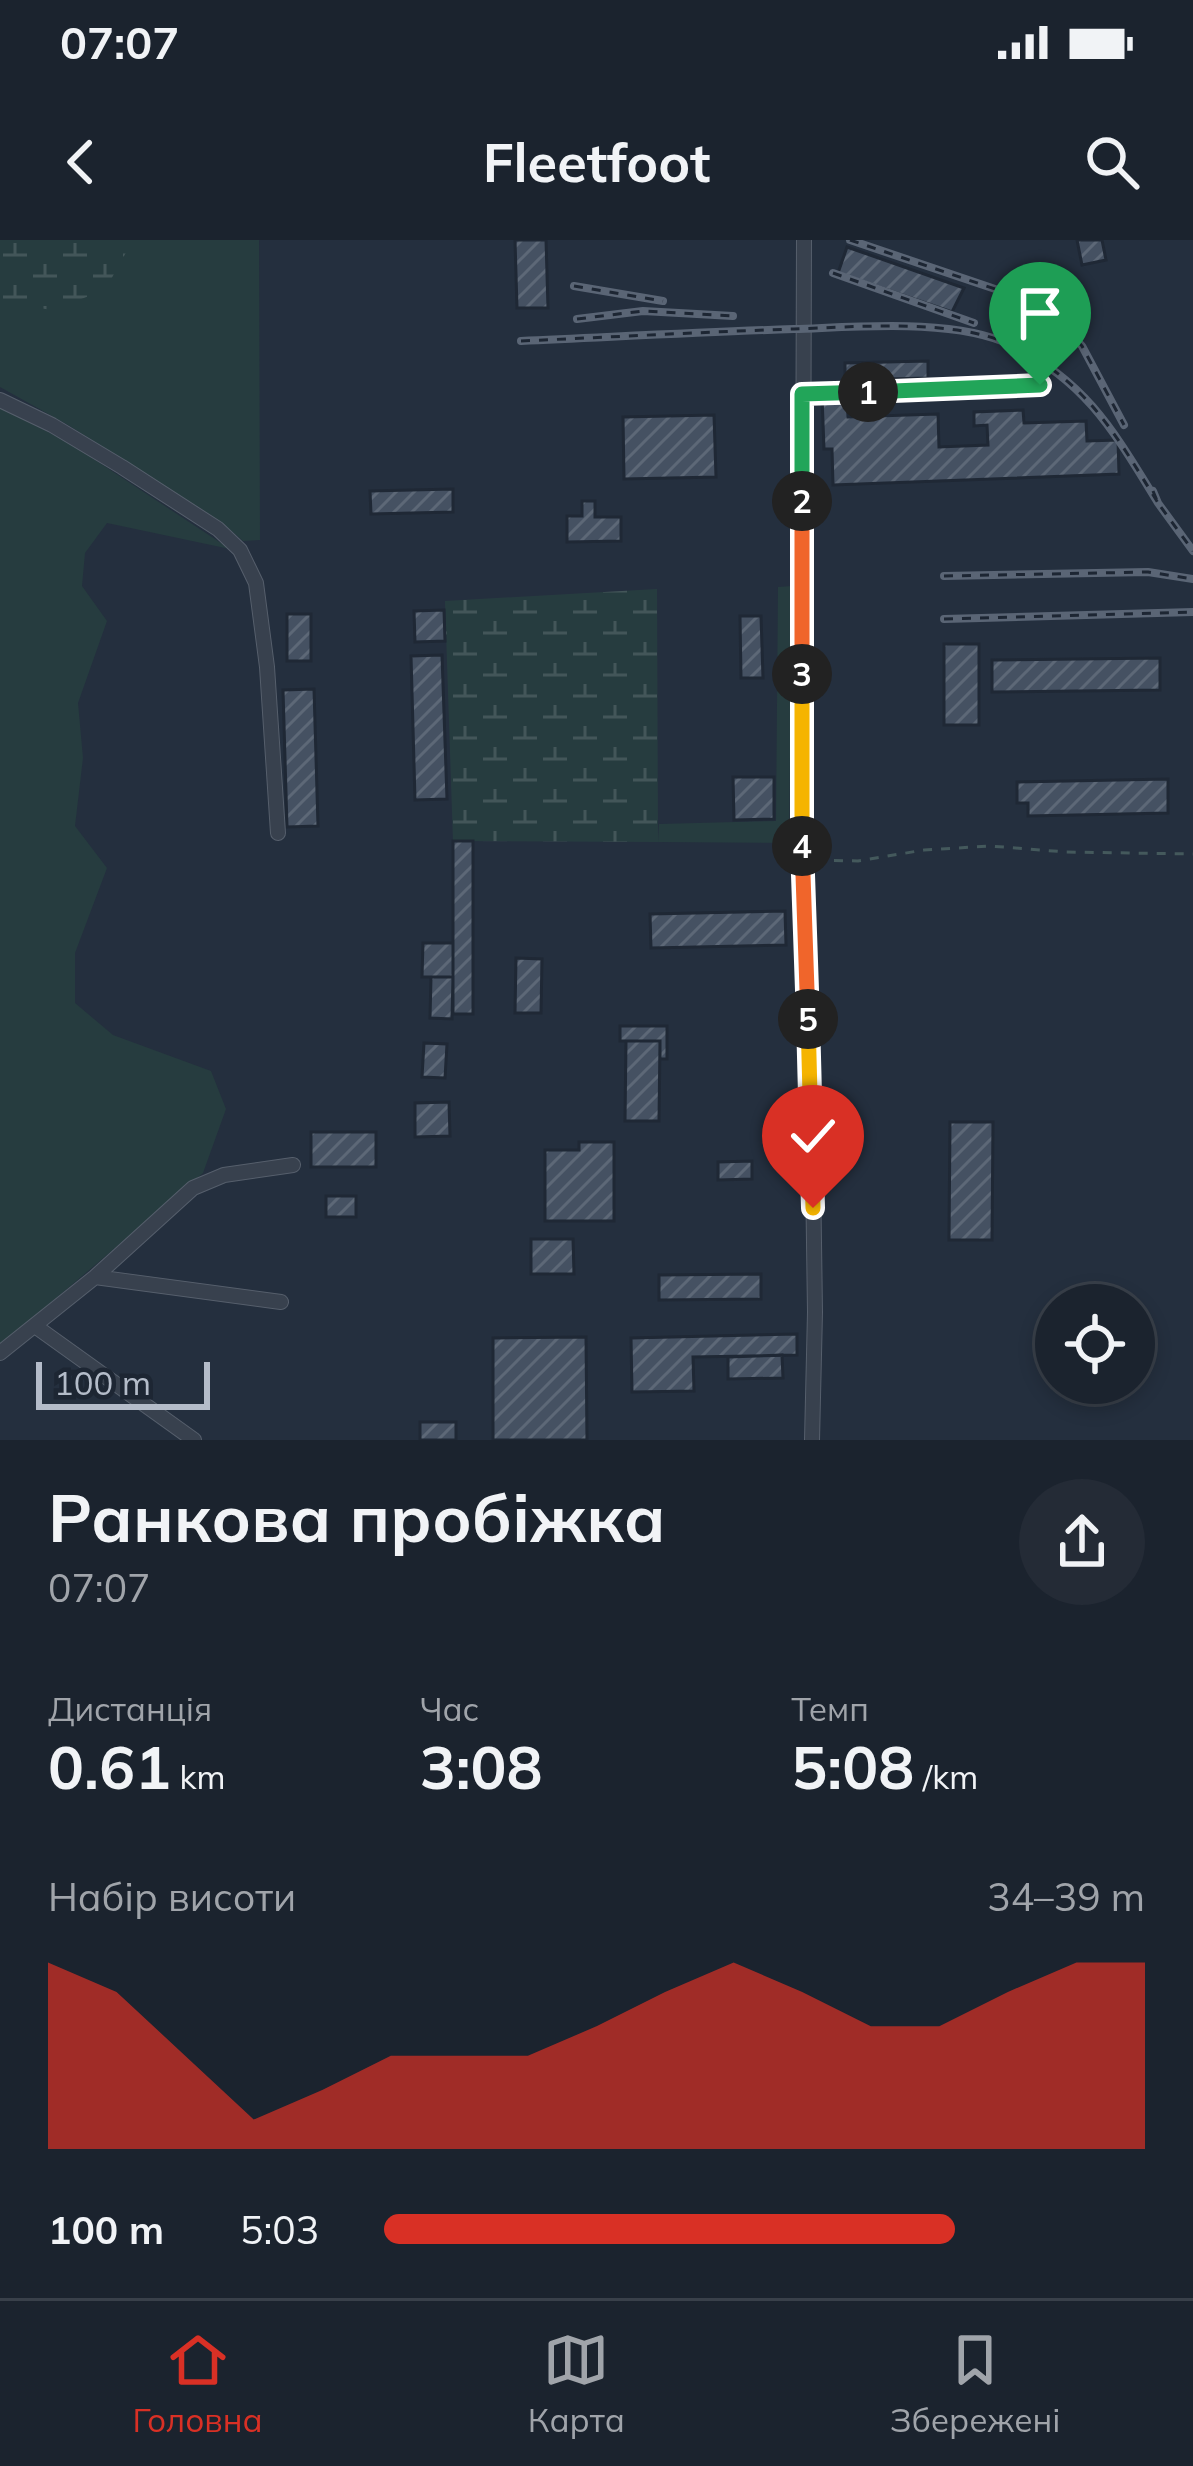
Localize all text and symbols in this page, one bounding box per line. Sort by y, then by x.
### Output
text: 07:07 [60,14,179,70]
text: Fleetfoot [483,128,710,196]
icon: back [48,129,114,195]
icon: search [1079,129,1145,195]
pin [989,262,1091,385]
icon: arrive [1007,280,1073,346]
pin: 1 [838,362,898,422]
text: 1 [858,371,878,412]
pin: 2 [772,471,832,531]
text: 2 [792,480,812,521]
pin: 3 [772,644,832,704]
text: 3 [792,653,812,694]
pin: 4 [772,816,832,876]
text: 4 [792,825,812,866]
pin: 5 [778,989,838,1049]
text: 5 [798,998,818,1039]
pin [762,1085,864,1208]
icon: check [780,1103,846,1169]
map controls [1035,1284,1155,1404]
button: locate [1035,1284,1155,1404]
scale bar [36,1356,210,1409]
text: 100 m [54,1362,151,1403]
text: Ранкова пробіжка [48,1476,666,1559]
button: share [1019,1479,1145,1605]
text: 07:07 [48,1563,151,1612]
text: Дистанція [48,1688,212,1729]
text: Час [420,1688,479,1729]
text: Темп [791,1688,869,1729]
text: 0.61 [48,1729,171,1804]
text: 3:08 [420,1729,543,1804]
text: 5:08 [791,1729,914,1804]
text: km [171,1756,225,1797]
text: /km [914,1756,978,1797]
text: Набір висоти [48,1872,296,1921]
text: 34–39 m [987,1872,1145,1921]
text: 100 m [48,2205,164,2254]
text: 5:03 [240,2205,319,2254]
tab: Головна [133,2327,263,2440]
tab: Карта [528,2327,625,2440]
tab: Збережені [890,2327,1060,2440]

